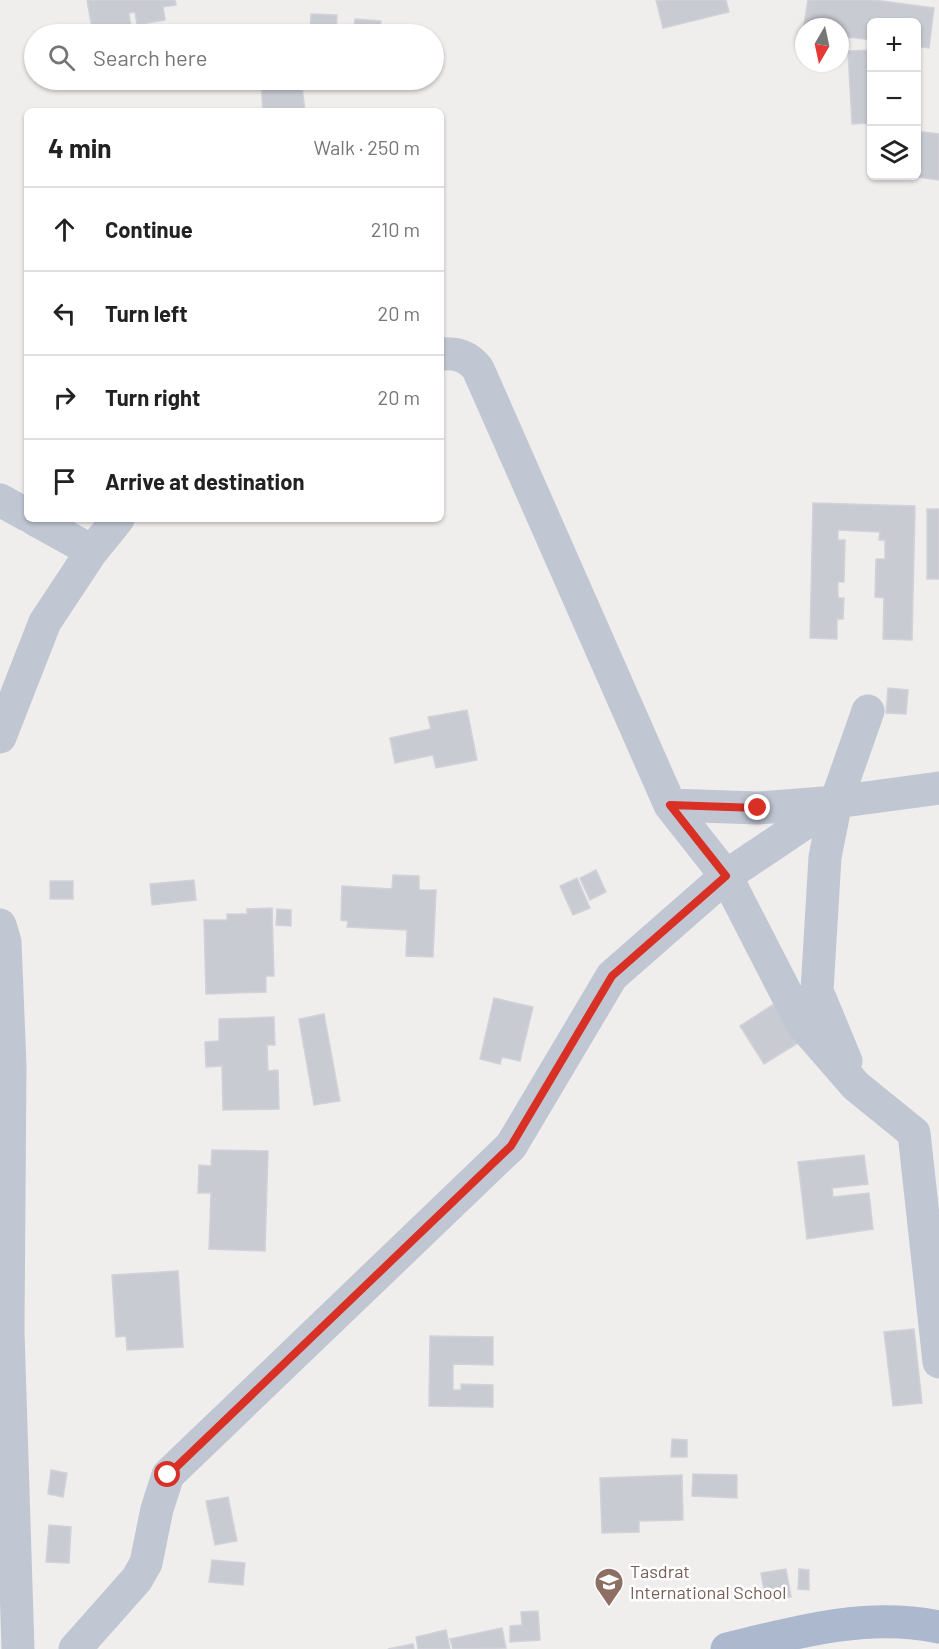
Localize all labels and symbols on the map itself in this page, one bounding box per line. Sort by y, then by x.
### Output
north arrow [795,18,849,72]
route end [744,794,770,820]
route start [154,1461,180,1487]
place label: Tasdrat International School [630,1560,786,1603]
school or university icon: Tasdrat International School [593,1566,625,1608]

